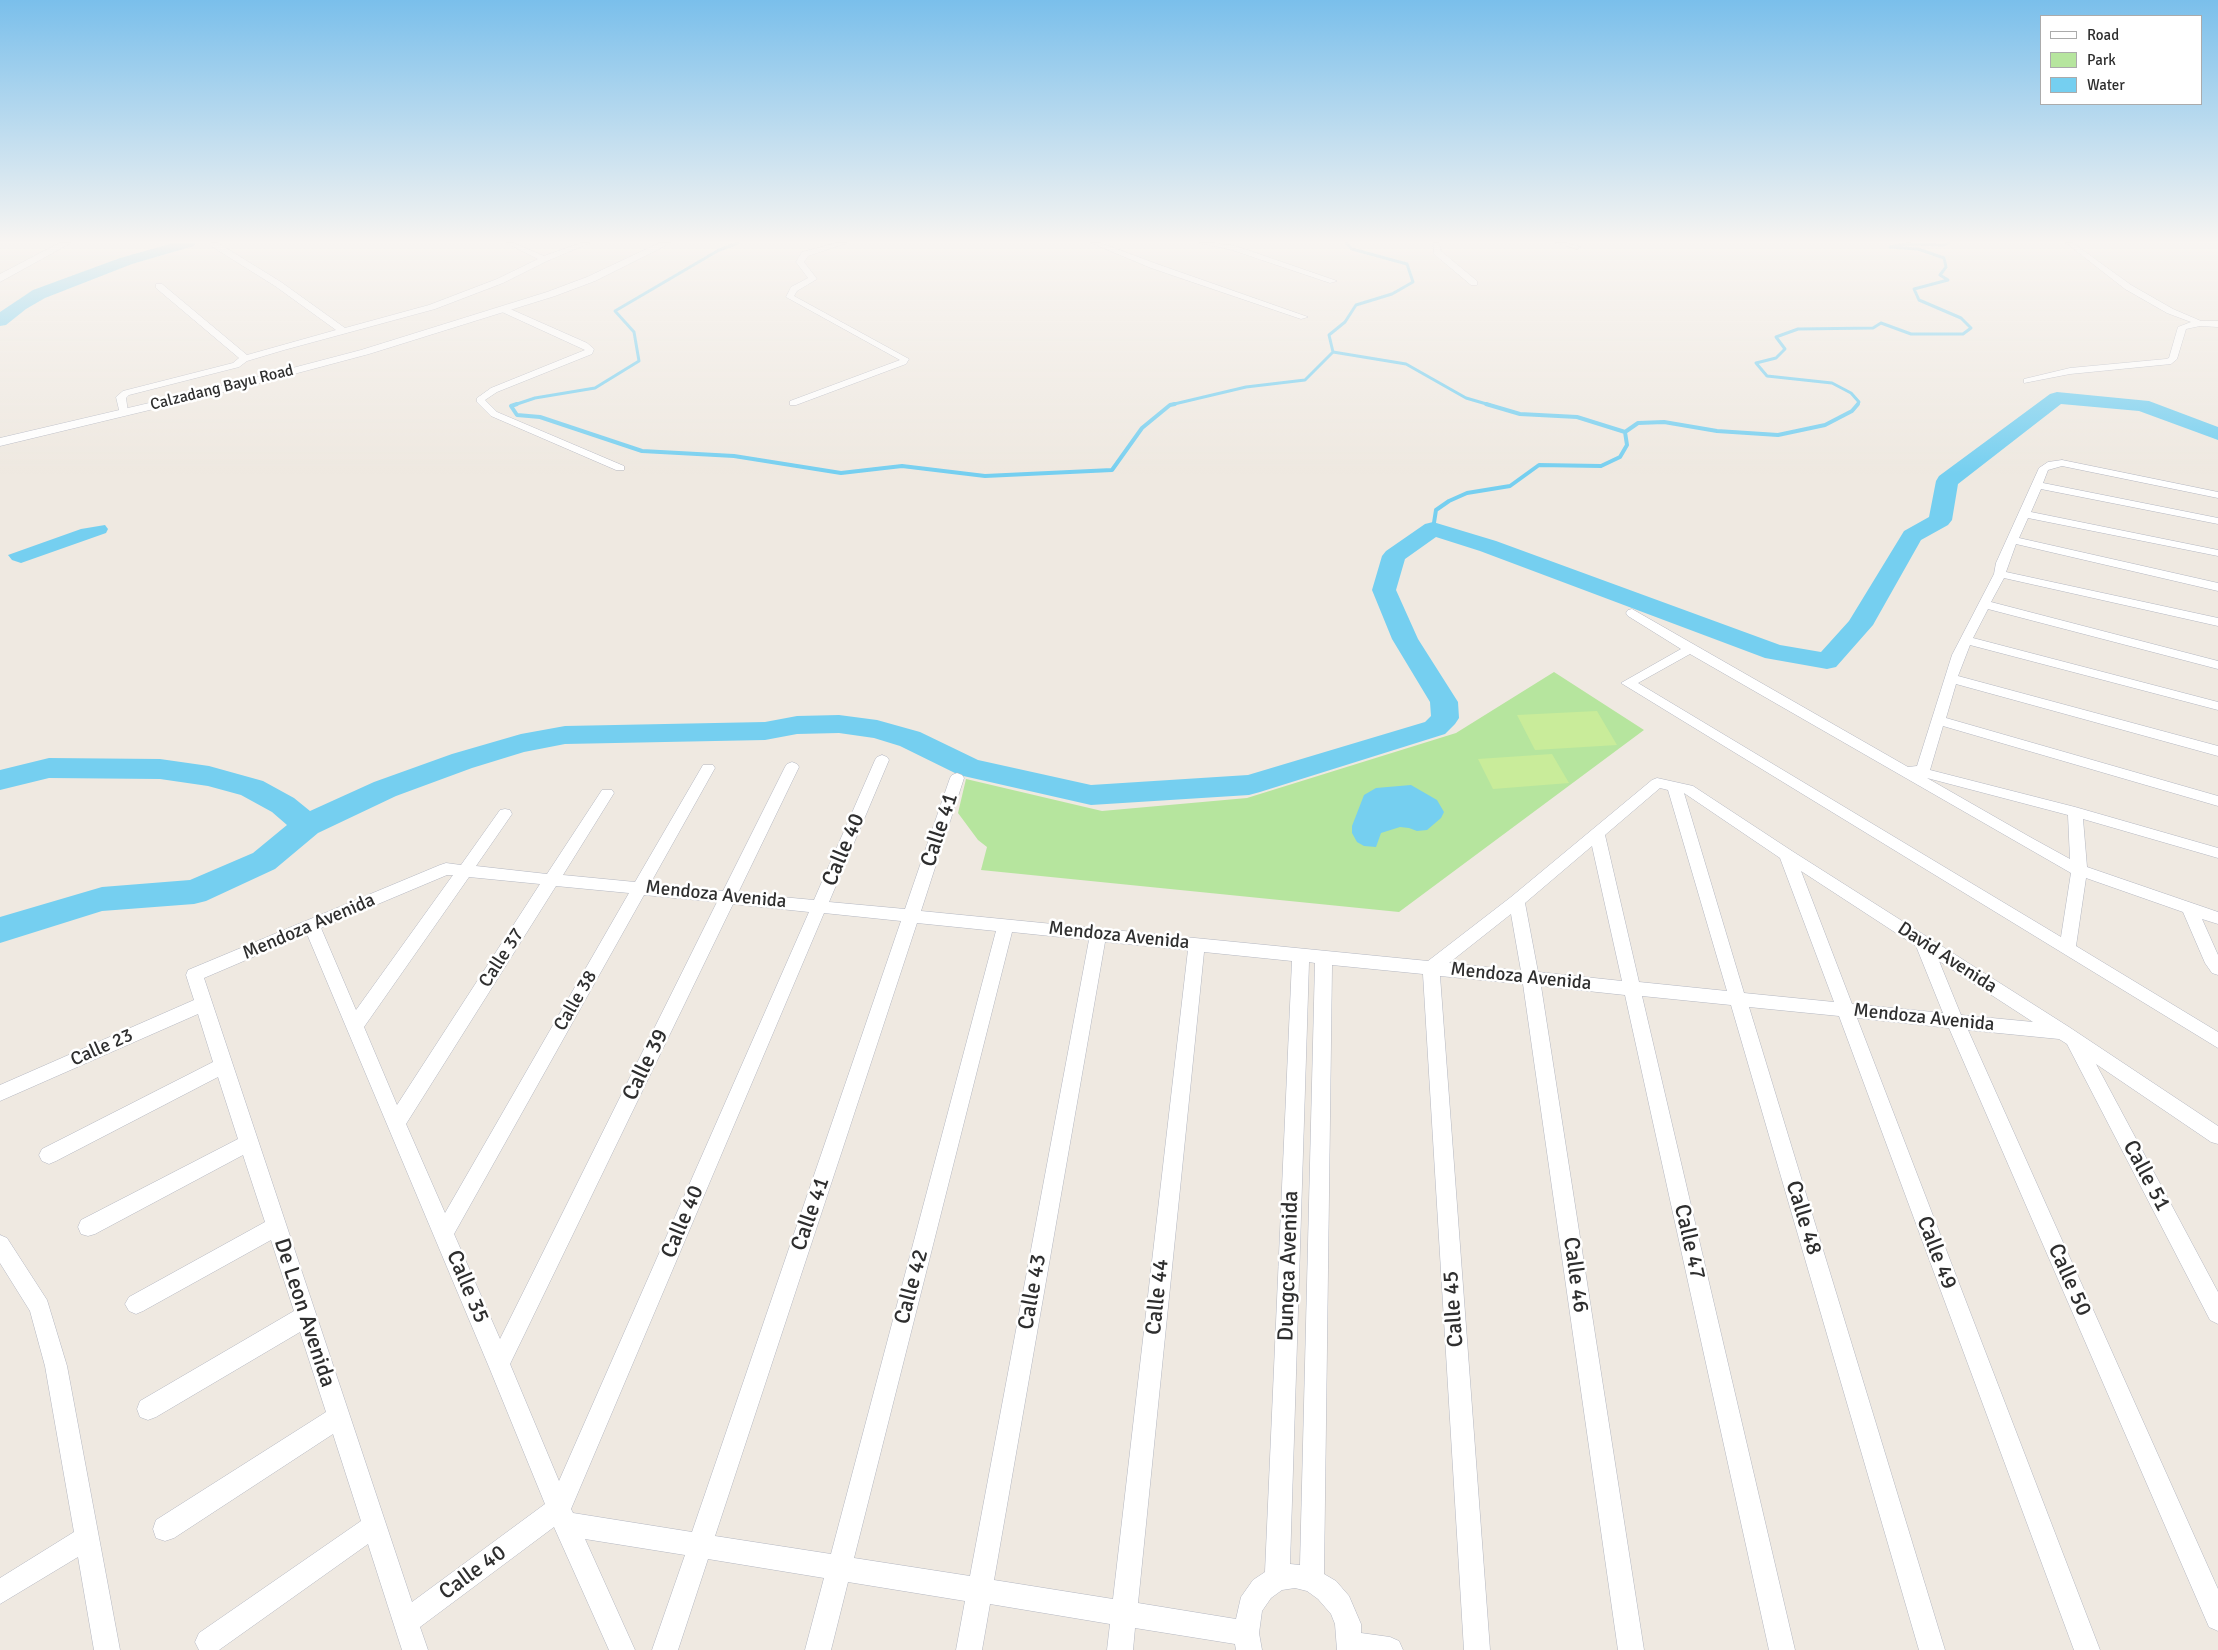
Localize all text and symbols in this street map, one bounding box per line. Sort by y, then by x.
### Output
legend [2040,15,2203,105]
text: Road [2087,26,2119,44]
text: Park [2087,51,2116,69]
text: Water [2087,76,2125,94]
street label: Calzadang Bayu Road [149,361,295,415]
street label: Calle 41 [916,790,964,870]
street label: Calle 40 [817,810,871,890]
street label: Mendoza Avenida [644,876,788,914]
street label: Mendoza Avenida [239,889,379,965]
street label: Mendoza Avenida [1047,917,1191,955]
street label: David Avenida [1893,917,2001,999]
street label: Calle 37 [474,924,530,992]
street label: Mendoza Avenida [1449,958,1593,996]
street label: Calle 38 [550,967,602,1035]
street label: Mendoza Avenida [1852,999,1996,1037]
street label: Calle 23 [67,1024,137,1072]
street label: Calle 39 [617,1025,675,1105]
street label: Calle 51 [2116,1136,2176,1216]
street label: Calle 41 [786,1174,836,1254]
street label: Calle 48 [1779,1178,1827,1258]
street label: Calle 40 [656,1182,710,1262]
street label: Dungca Avenida [1273,1190,1305,1342]
street label: Calle 47 [1668,1202,1710,1282]
street label: Calle 49 [1910,1213,1962,1293]
street label: De Leon Avenida [268,1235,340,1391]
street label: Calle 46 [1557,1235,1593,1315]
street label: Calle 50 [2041,1240,2097,1320]
street label: Calle 35 [440,1247,494,1327]
street label: Calle 42 [889,1247,935,1327]
street label: Calle 43 [1013,1252,1053,1332]
street label: Calle 44 [1141,1258,1175,1336]
street label: Calle 45 [1438,1270,1470,1348]
street label: Calle 40 [434,1540,512,1606]

